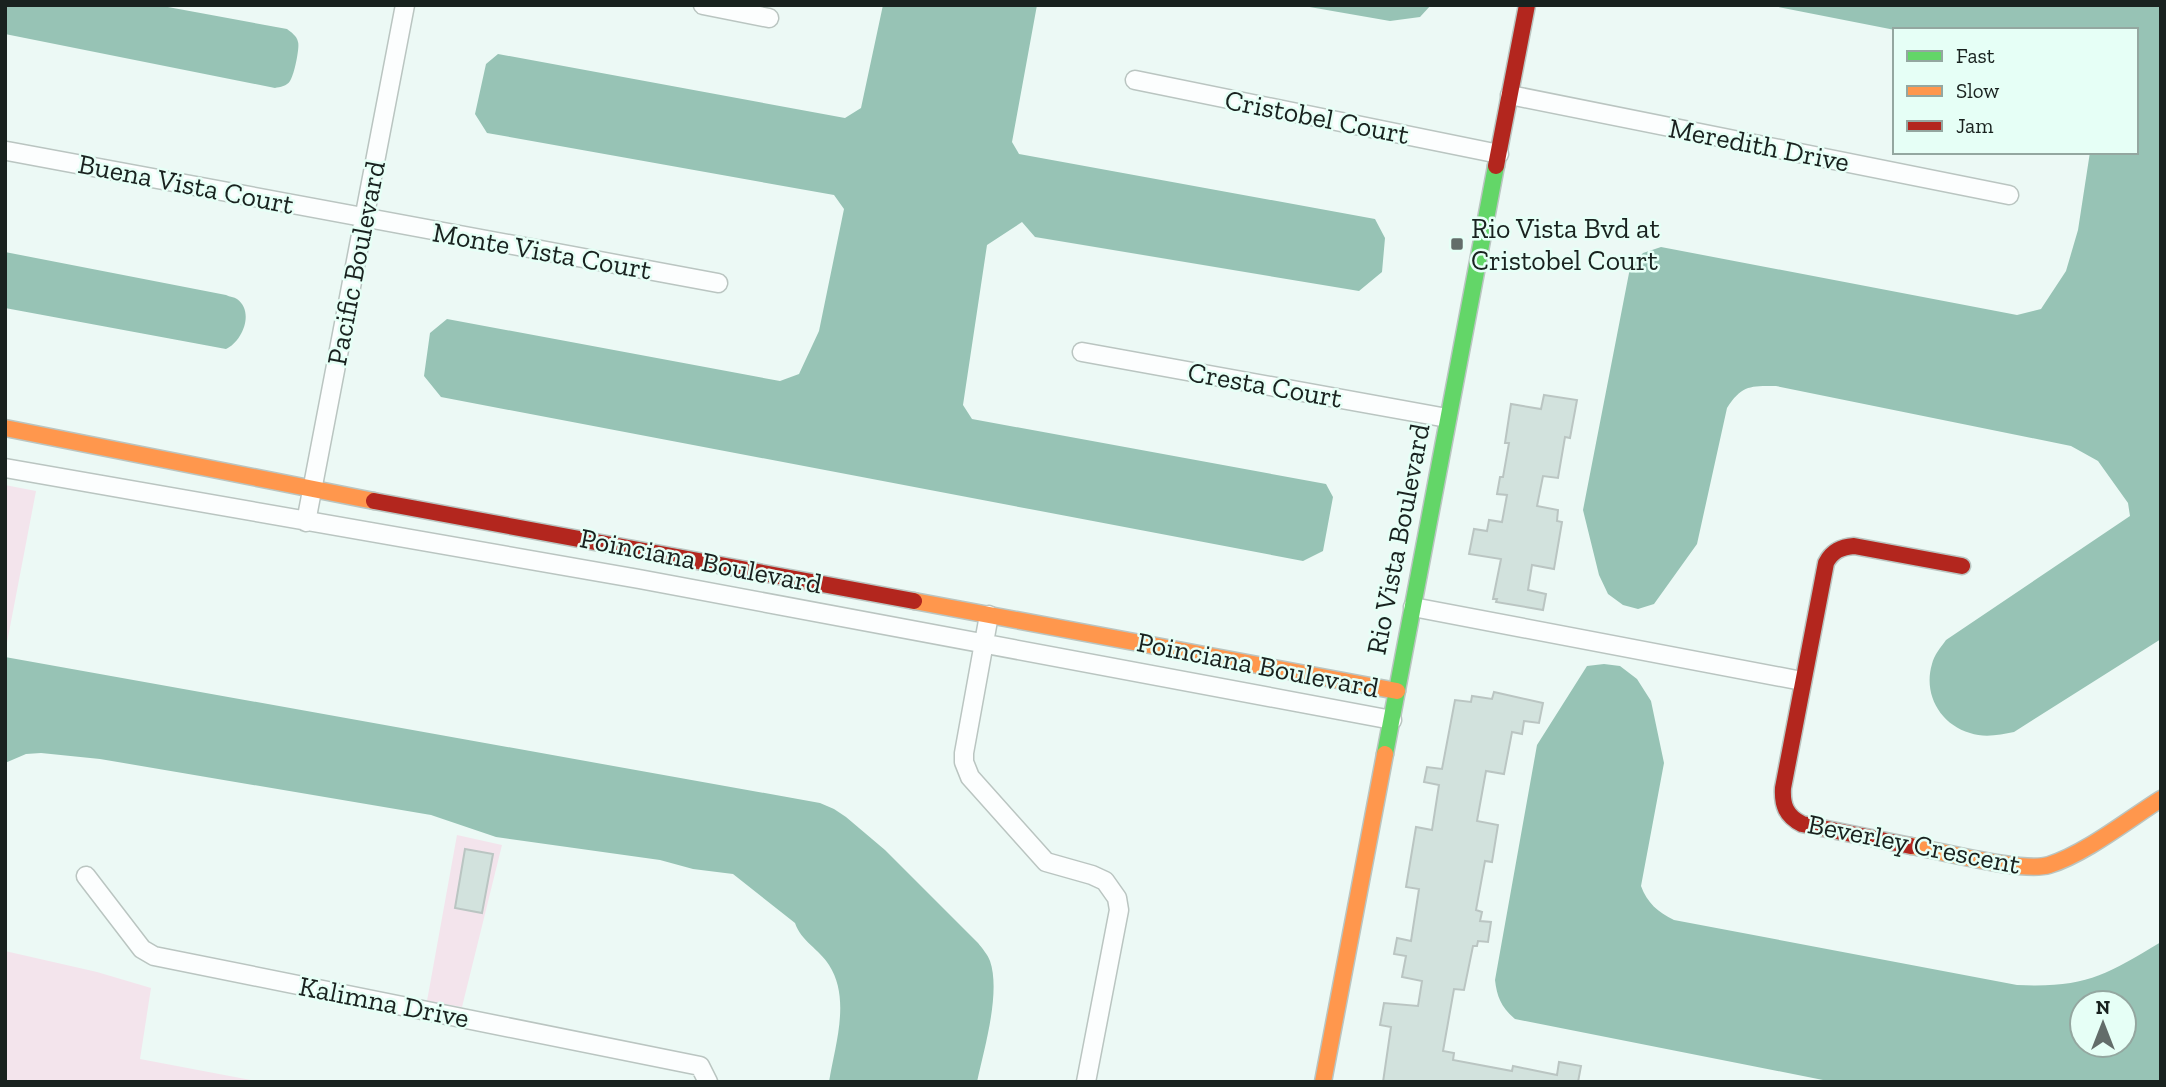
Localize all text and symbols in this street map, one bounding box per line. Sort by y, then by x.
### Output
legend [1893,28,2138,154]
text: Fast [1956,43,1995,68]
text: Slow [1956,78,1999,103]
street label: Cristobel Court [1222,83,1412,151]
street label: Meredith Drive [1666,111,1852,179]
text: Jam [1956,113,1993,138]
street label: Buena Vista Court [75,147,297,221]
street label: Pacific Boulevard [320,158,392,368]
place label: Rio Vista Bvd at Cristobel Court [1471,212,1661,277]
street label: Monte Vista Court [430,216,655,287]
marker: Rio Vista Bvd at Cristobel Court [1449,236,1465,252]
street label: Cresta Court [1185,355,1345,415]
street label: Rio Vista Boulevard [1359,421,1437,657]
street label: Poinciana Boulevard [577,521,825,601]
street label: Poinciana Boulevard [1134,625,1382,705]
street label: Beverley Crescent [1805,807,2024,881]
street label: Kalimna Drive [296,969,472,1035]
north arrow [2068,989,2138,1059]
text: N [2096,996,2110,1019]

